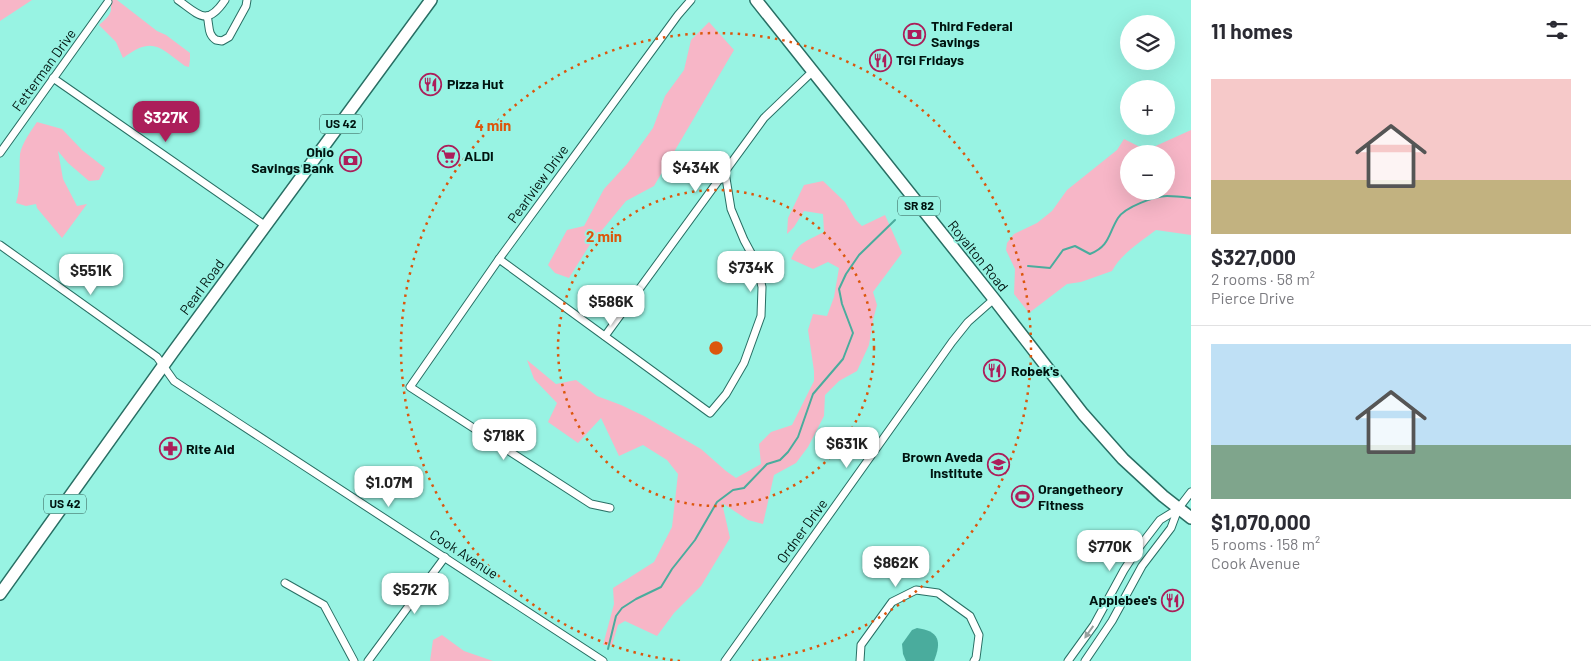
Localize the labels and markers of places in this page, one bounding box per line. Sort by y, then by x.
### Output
place label: Third Federal Savings [931,17,1013,50]
bank icon: Third Federal Savings [903,22,927,46]
restaurant icon: TGI Fridays [868,48,892,72]
place label: TGI Fridays [896,51,964,68]
restaurant icon: Pizza Hut [419,72,443,96]
place label: Pizza Hut [447,75,504,92]
pin: $327K [131,100,201,143]
place label: Ohio Savings Bank [251,143,335,176]
supermarket icon: ALDI [436,144,460,168]
place label: ALDI [464,147,494,164]
bank icon: Ohio Savings Bank [338,148,362,172]
pin: $434K [661,150,731,193]
pin: $734K [716,250,786,293]
pin: $551K [56,254,126,296]
pin: $586K [576,284,646,327]
centre of rings [707,339,725,357]
restaurant icon: Robek's [983,359,1007,383]
place label: Robek's [1011,362,1059,379]
pin: $718K [469,418,539,461]
pin: $631K [812,426,882,469]
pharmacy icon: Rite Aid [158,437,182,461]
place label: Rite Aid [186,440,235,457]
place label: Brown Aveda Institute [902,448,983,481]
school or university icon: Brown Aveda Institute [987,453,1011,477]
pin: $1.07M [348,466,430,508]
place label: Orangetheory Fitness [1038,480,1123,513]
sports icon: Orangetheory Fitness [1010,485,1034,509]
pin: $770K [1075,530,1145,572]
pin: $862K [861,546,931,588]
pin: $527K [380,572,450,615]
restaurant icon: Applebee's [1161,588,1185,612]
place label: Applebee's [1089,591,1157,608]

